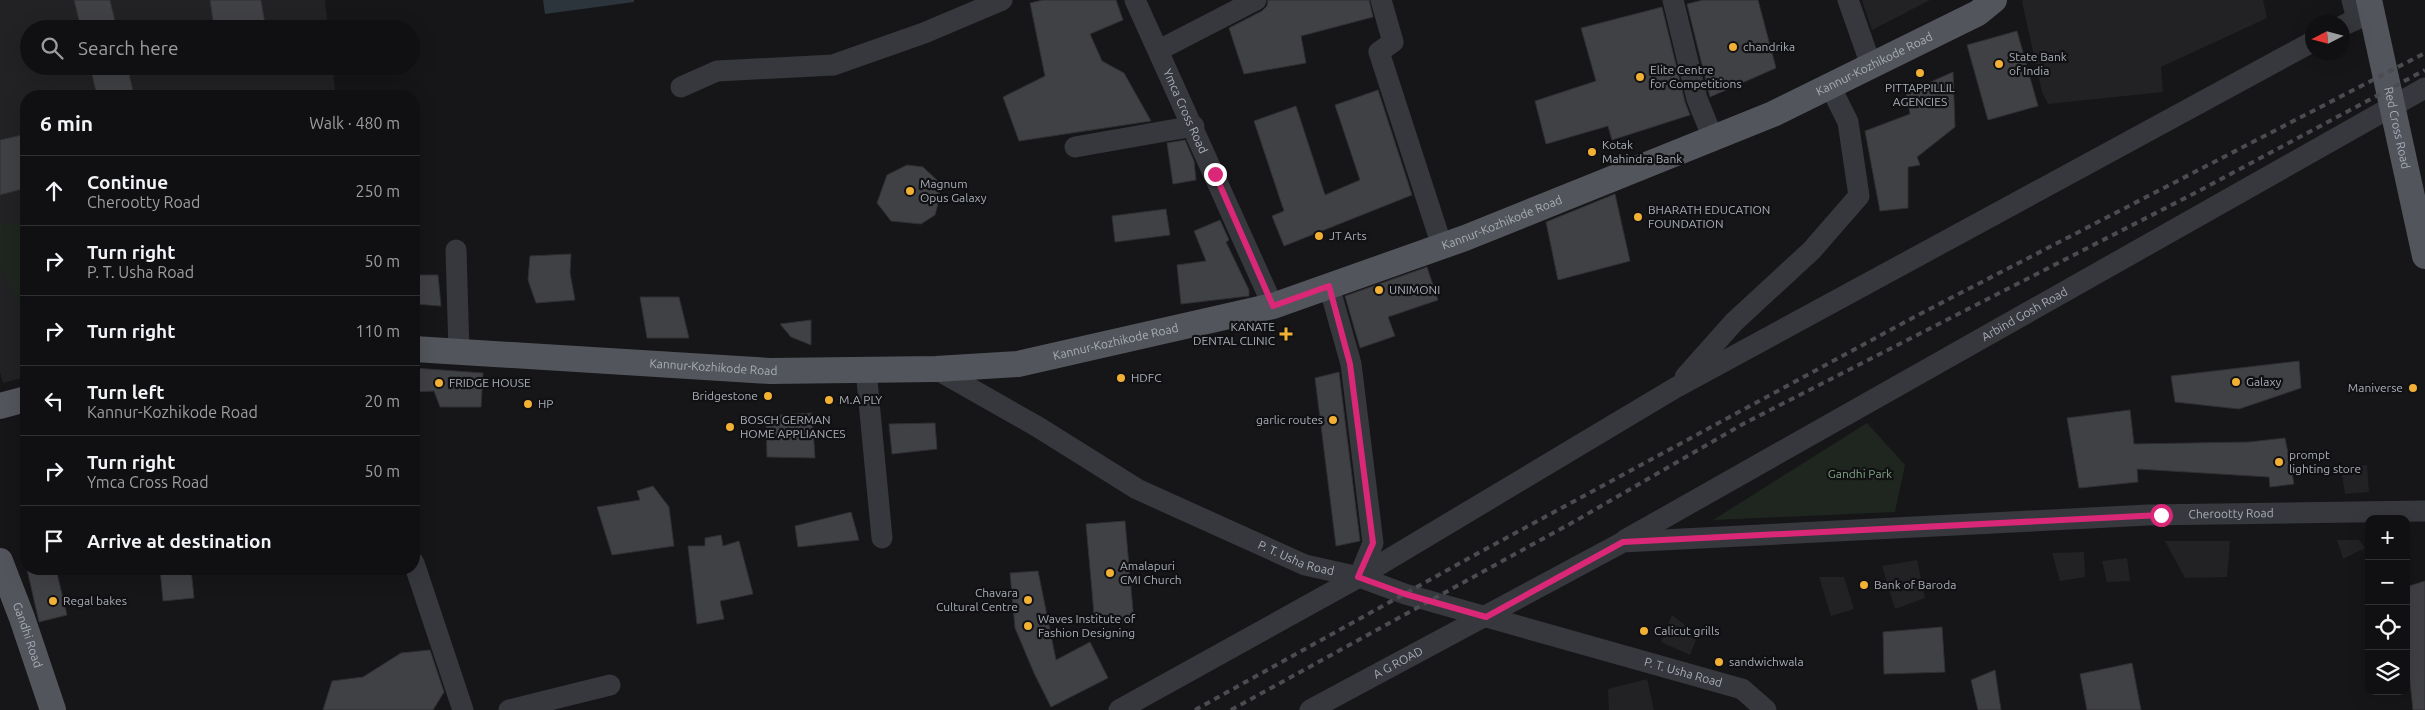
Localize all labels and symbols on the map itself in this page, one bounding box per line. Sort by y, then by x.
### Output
north arrow [2305,15,2350,60]
street label: Kannur-Kozhikode Road [1814,29,1934,98]
place label: chandrika [1743,40,1795,53]
marker: chandrika [1727,41,1739,53]
place label: State Bank of India [2009,50,2067,77]
marker: State Bank of India [1993,58,2005,70]
place label: Elite Centre for Competitions [1650,63,1742,90]
street label: Ymca Cross Road [1161,67,1210,155]
marker: PITTAPPILLIL AGENCIES [1914,67,1926,79]
marker: Elite Centre for Competitions [1634,71,1646,83]
place label: PITTAPPILLIL AGENCIES [1885,81,1955,108]
street label: Red Cross Road [2382,86,2413,170]
place label: Kotak Mahindra Bank [1602,138,1682,165]
marker: Kotak Mahindra Bank [1586,146,1598,158]
route end [1204,163,1227,186]
place label: Magnum Opus Galaxy [920,177,987,204]
marker: Magnum Opus Galaxy [904,185,916,197]
street label: Kannur-Kozhikode Road [1440,193,1564,252]
place label: BHARATH EDUCATION FOUNDATION [1648,203,1770,230]
marker: BHARATH EDUCATION FOUNDATION [1632,211,1644,223]
place label: JT Arts [1329,229,1367,242]
marker: JT Arts [1313,230,1325,242]
place label: UNIMONI [1389,283,1440,296]
marker: UNIMONI [1373,284,1385,296]
street label: Arbind Gosh Road [1979,284,2070,343]
place label: KANATE DENTAL CLINIC [1193,320,1276,347]
street label: Kannur-Kozhikode Road [1052,321,1179,362]
marker: KANATE DENTAL CLINIC [1279,327,1293,341]
street label: Kannur-Kozhikode Road [649,357,777,377]
place label: HDFC [1131,371,1162,384]
marker: HDFC [1115,372,1127,384]
place label: Galaxy [2246,375,2282,388]
place label: FRIDGE HOUSE [449,376,531,389]
marker: Galaxy [2230,376,2242,388]
marker: FRIDGE HOUSE [433,377,445,389]
place label: Maniverse [2348,381,2403,394]
marker: Maniverse [2407,382,2419,394]
place label: Bridgestone [692,389,758,402]
marker: Bridgestone [762,390,774,402]
place label: M.A PLY [839,393,882,406]
marker: M.A PLY [823,394,835,406]
place label: HP [538,397,554,410]
marker: HP [522,398,534,410]
place label: BOSCH GERMAN HOME APPLIANCES [740,413,846,440]
place label: garlic routes [1256,413,1323,426]
marker: garlic routes [1327,414,1339,426]
marker: BOSCH GERMAN HOME APPLIANCES [724,421,736,433]
place label: prompt lighting store [2289,448,2361,475]
marker: prompt lighting store [2273,456,2285,468]
park label: Gandhi Park [1828,467,1892,480]
route start [2150,504,2173,527]
street label: Cherootty Road [2188,506,2274,520]
street label: P. T. Usha Road [1256,538,1335,577]
place label: Amalapuri CMI Church [1120,559,1182,586]
marker: Amalapuri CMI Church [1104,567,1116,579]
place label: Bank of Baroda [1874,578,1956,591]
marker: Bank of Baroda [1858,579,1870,591]
place label: Chavara Cultural Centre [936,586,1018,613]
place label: Regal bakes [63,594,127,607]
marker: Chavara Cultural Centre [1022,594,1034,606]
marker: Regal bakes [47,595,59,607]
street label: Gandhi Road [11,600,45,669]
place label: Waves Institute of Fashion Designing [1038,612,1136,639]
marker: Waves Institute of Fashion Designing [1022,620,1034,632]
place label: Calicut grills [1654,624,1719,637]
marker: Calicut grills [1638,625,1650,637]
street label: A G ROAD [1371,644,1425,681]
street label: P. T. Usha Road [1643,655,1724,689]
place label: sandwichwala [1729,655,1804,668]
marker: sandwichwala [1713,656,1725,668]

